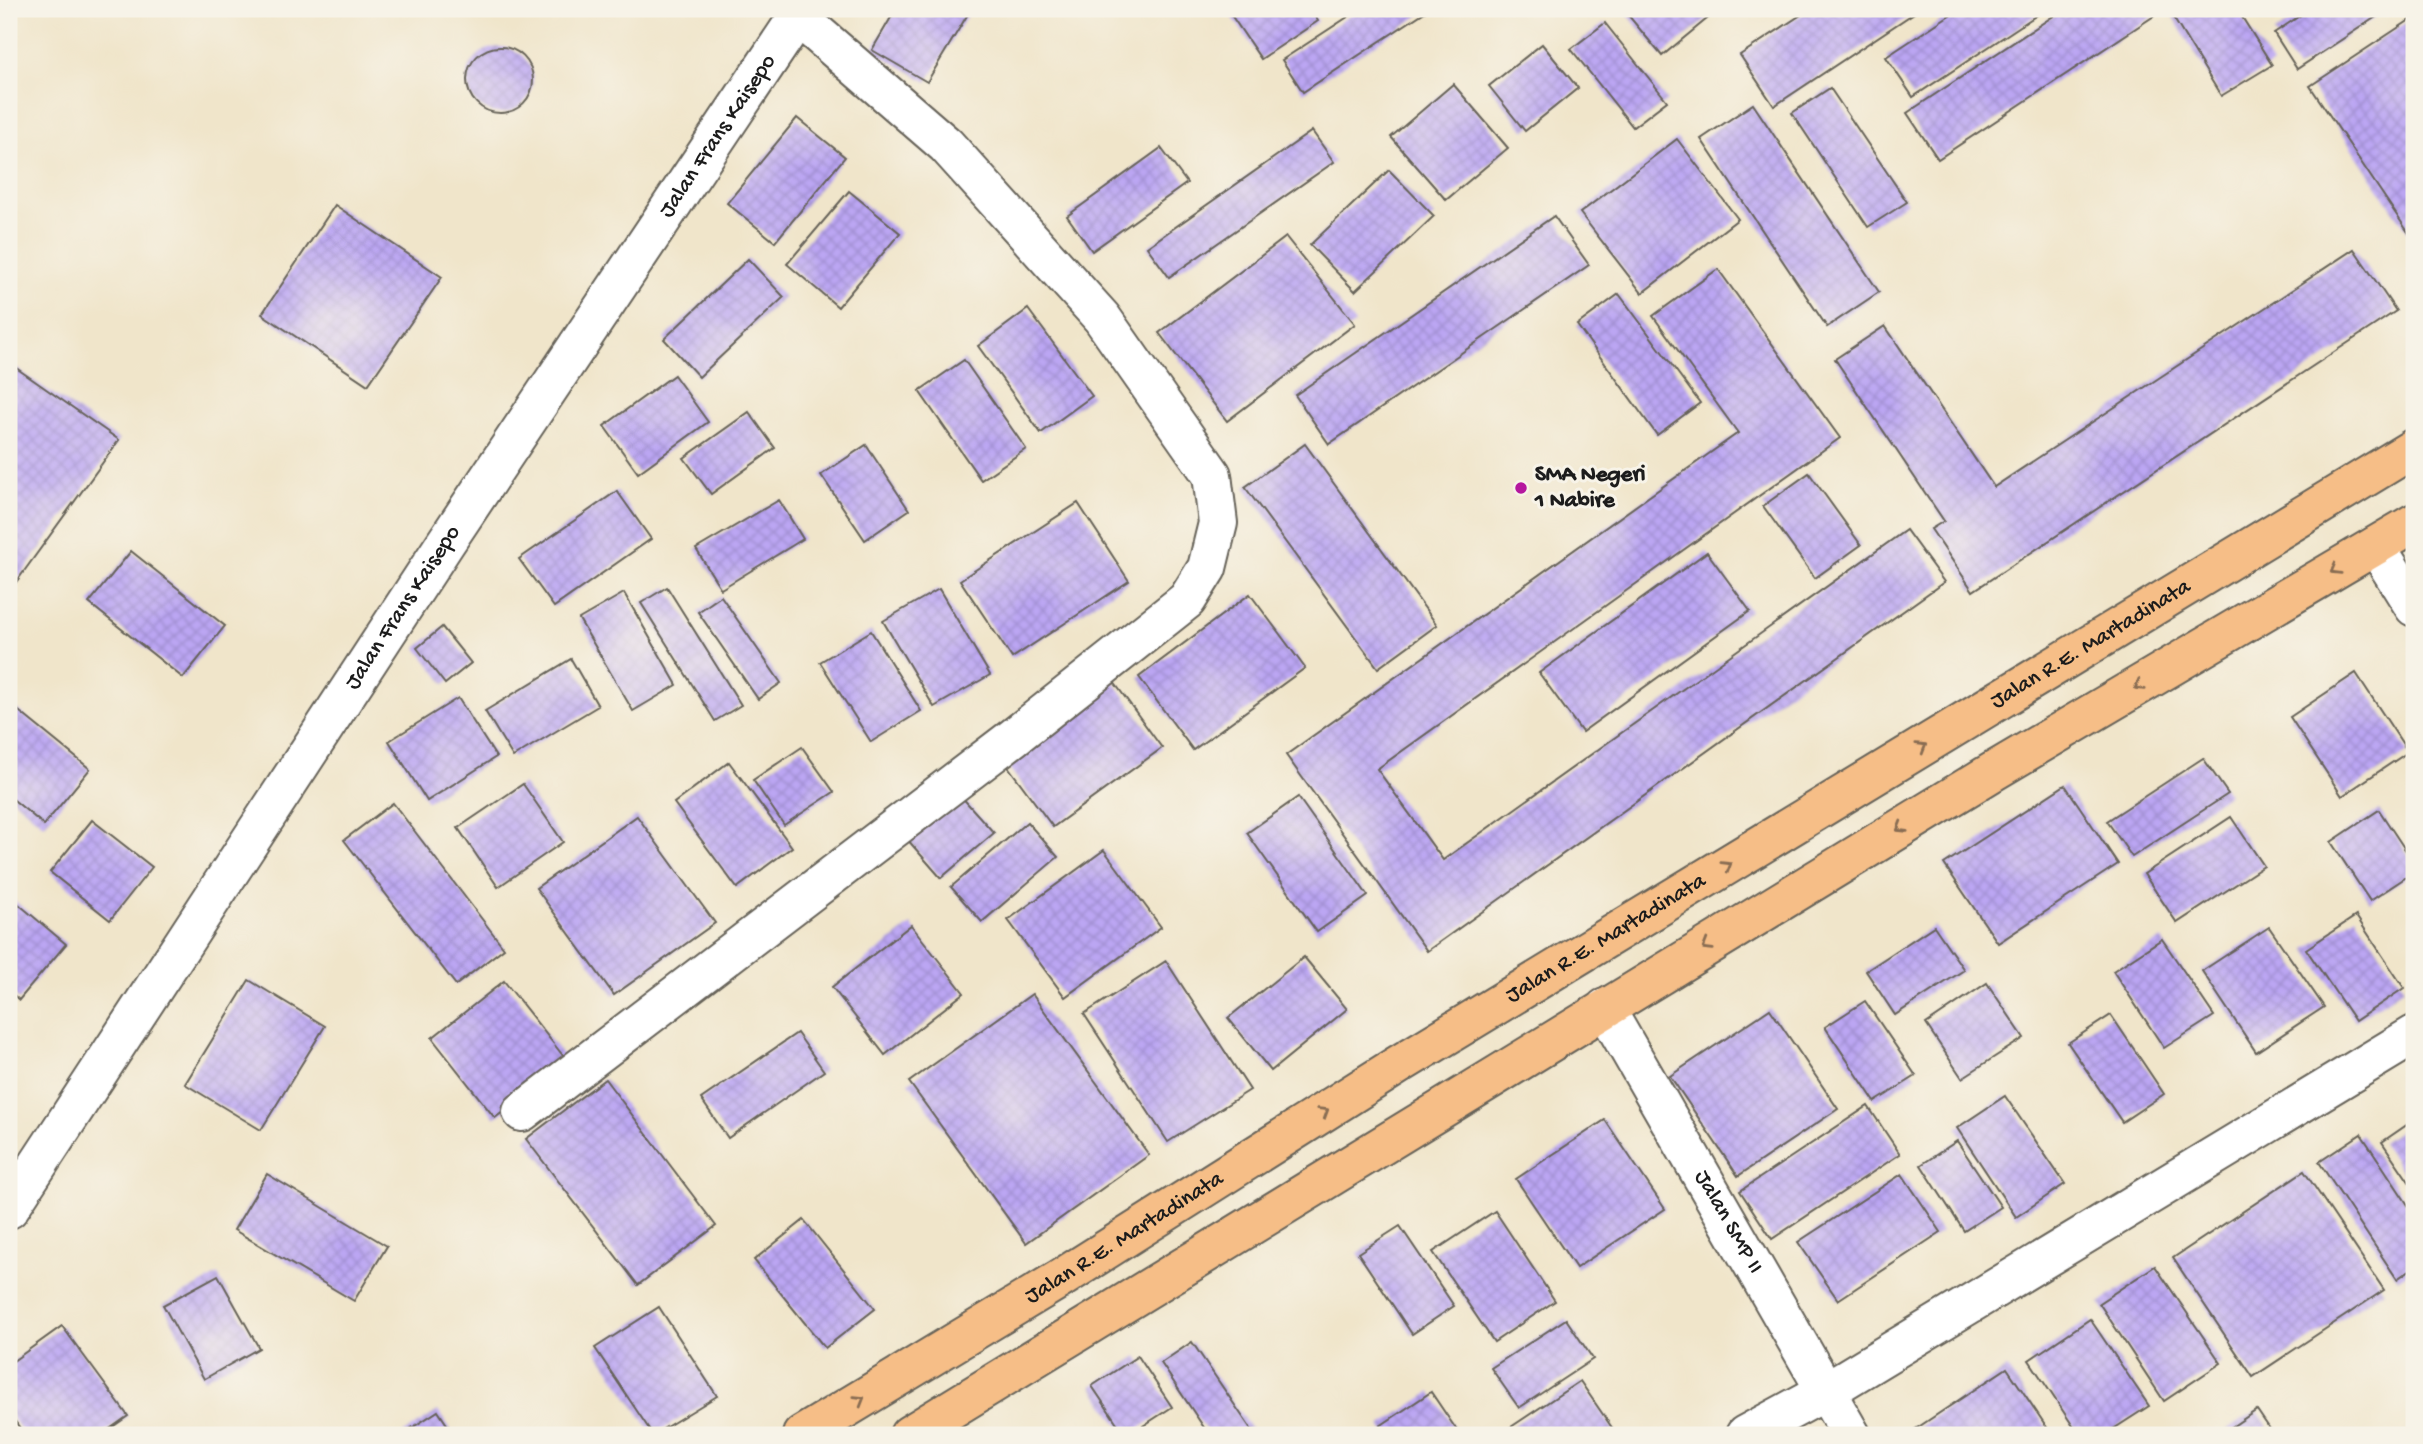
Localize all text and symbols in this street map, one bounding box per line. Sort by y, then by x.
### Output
street label: Jalan Frans Kaisepo [654,49,782,223]
place label: SMA Negeri 1 Nabire [1534,462,1646,515]
marker: SMA Negeri 1 Nabire [1513,480,1529,496]
street label: Jalan Frans Kaisepo [339,520,467,695]
one-way arrow [2329,562,2342,575]
street label: Jalan R.E. Martadinata [1986,573,2197,715]
one-way arrow [2133,678,2146,691]
one-way arrow [1914,743,1927,756]
one-way arrow [1896,819,1909,832]
one-way arrow [1720,861,1733,874]
street label: Jalan R.E. Martadinata [1501,867,1712,1010]
one-way arrow [1702,938,1715,951]
one-way arrow [1317,1107,1330,1120]
street label: Jalan R.E. Martadinata [1021,1165,1230,1310]
street label: Jalan SMP II [1688,1165,1769,1279]
one-way arrow [853,1395,866,1408]

